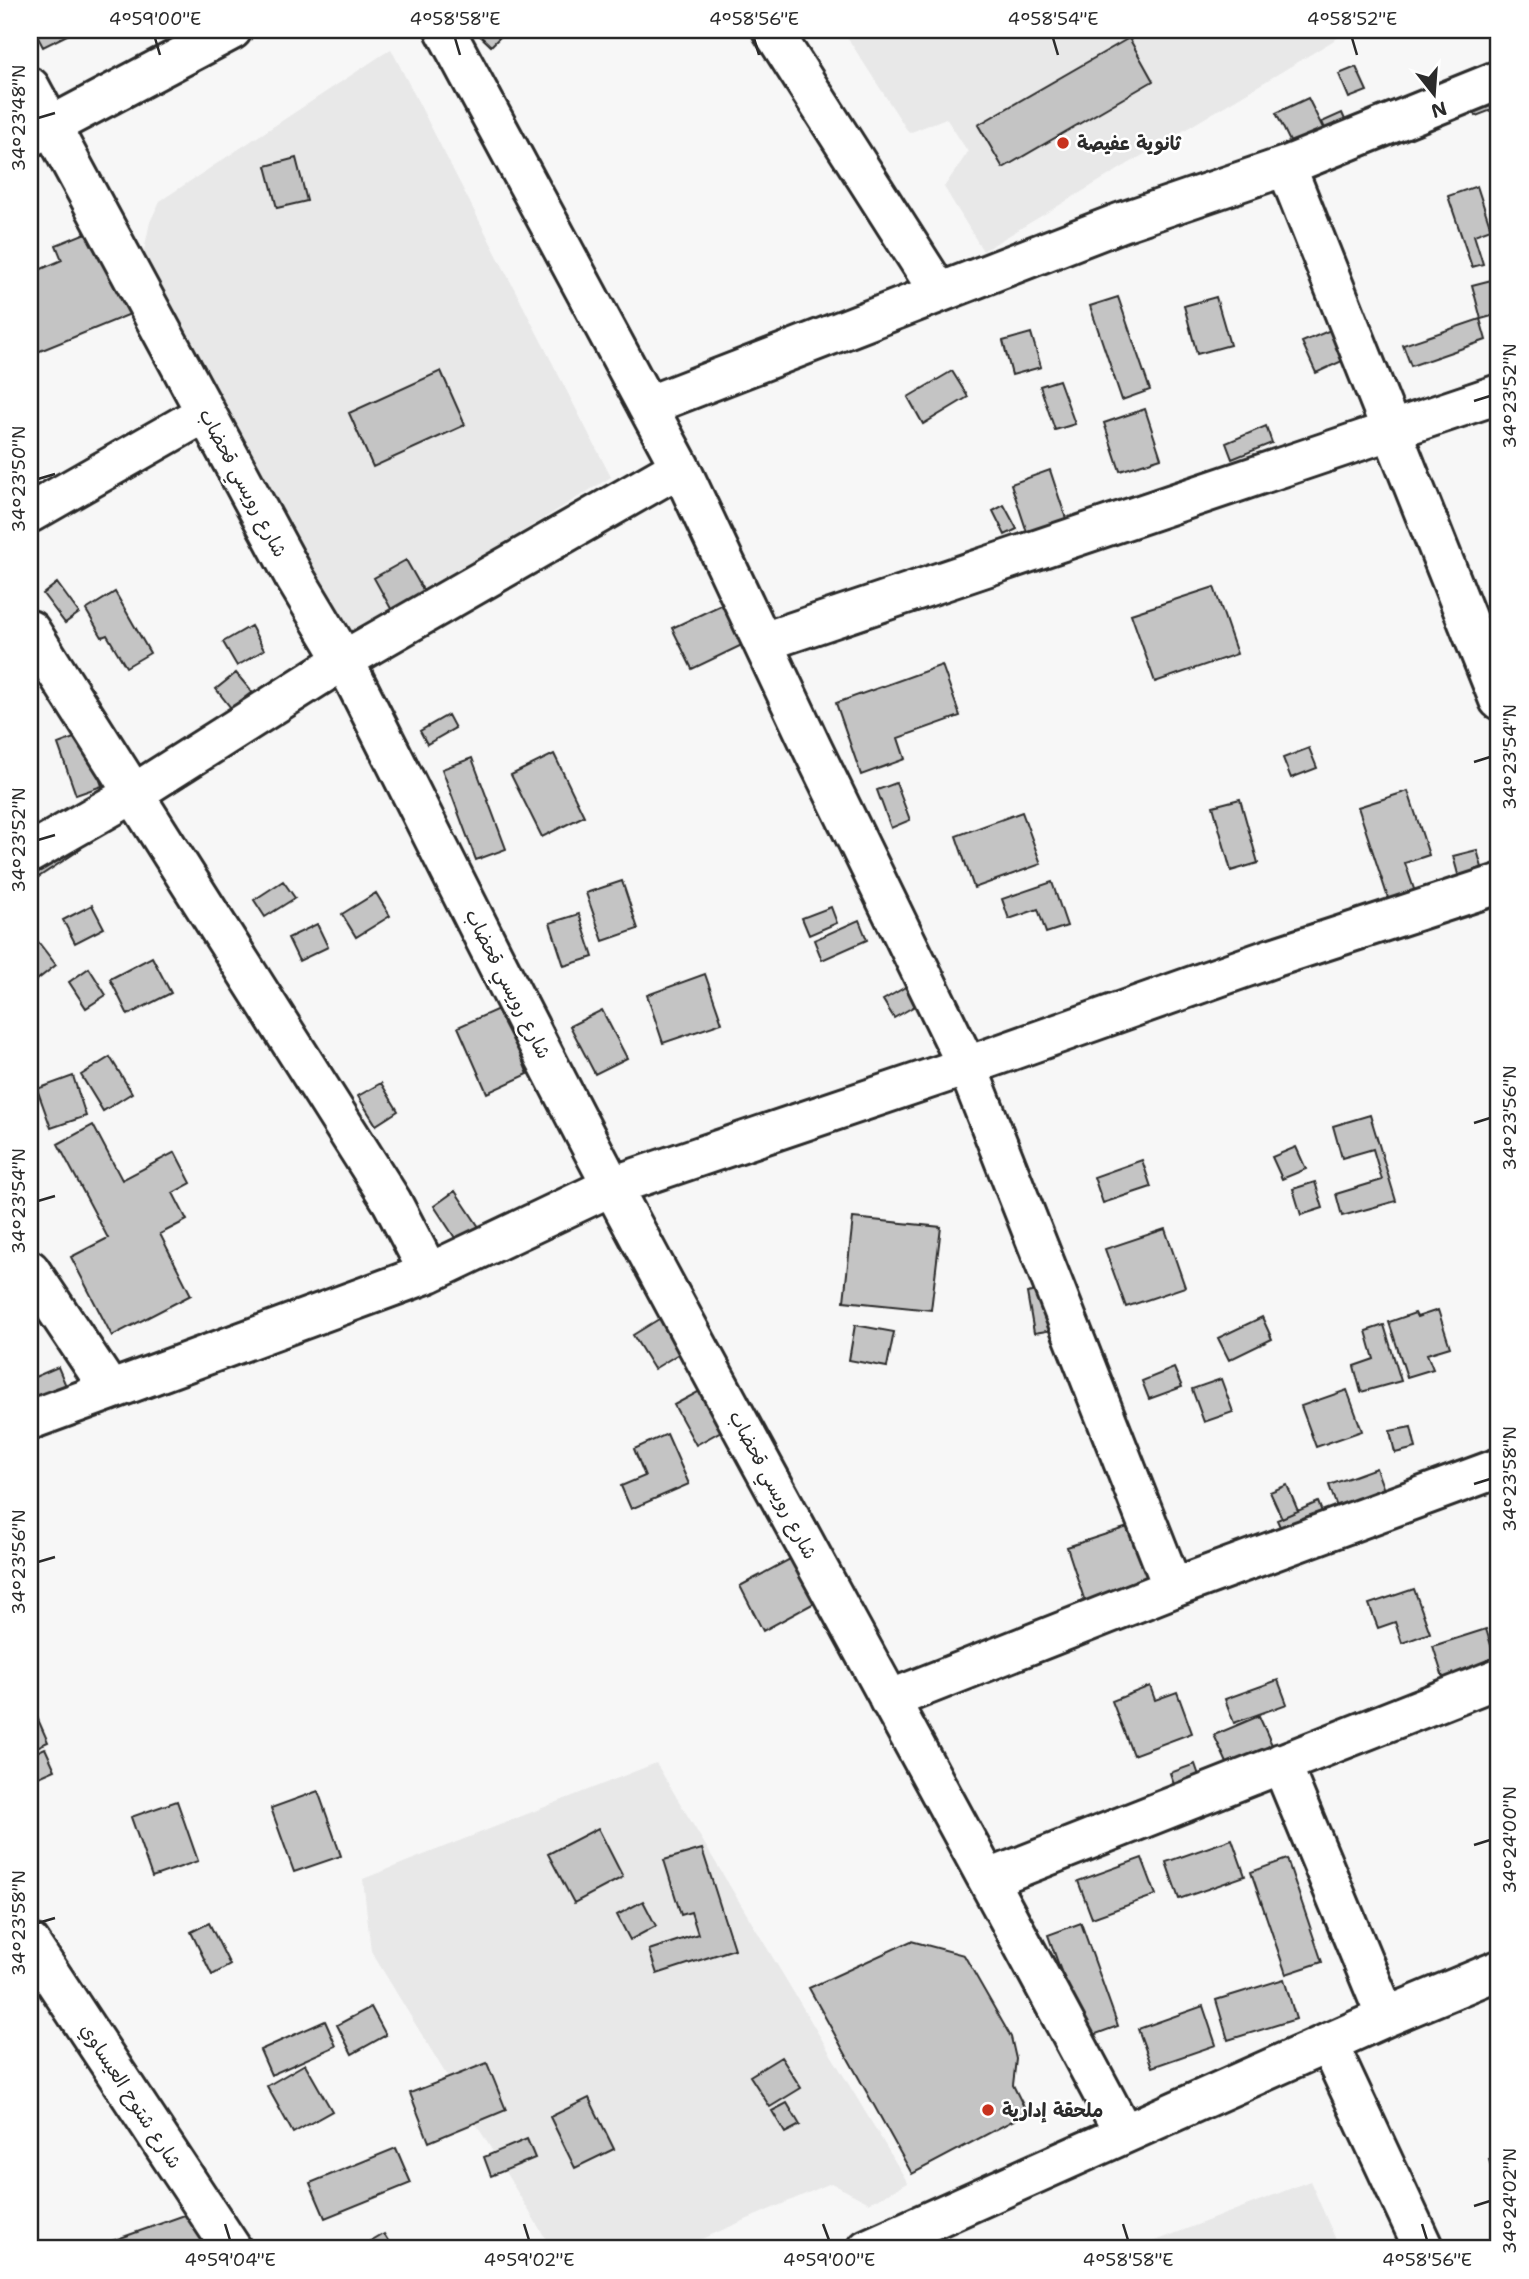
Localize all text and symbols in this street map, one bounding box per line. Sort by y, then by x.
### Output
text: 4°59'00"E [109,7,201,31]
text: 4°58'58"E [410,7,500,31]
text: 4°58'56"E [709,7,799,31]
text: 4°58'54"E [1008,7,1098,31]
text: 4°58'52"E [1307,7,1397,31]
north arrow [1400,60,1470,130]
text: 34°23'48"N [7,65,31,171]
text: N [1428,96,1450,124]
place label: ثانوية عفيصة [1077,131,1182,156]
marker: ثانوية عفيصة [1055,135,1071,151]
text: 34°23'52"N [1498,343,1522,449]
street label: شارع رويسي قحضاب [190,404,293,563]
text: 34°23'50"N [7,426,31,532]
text: 34°23'54"N [1498,704,1522,810]
text: 34°23'52"N [7,787,31,893]
street label: شارع رويسي قحضاب [456,905,557,1065]
text: 34°23'56"N [1498,1065,1522,1171]
text: 34°23'54"N [7,1148,31,1254]
street label: شارع رويسي قحضاب [720,1406,823,1565]
text: 34°23'58"N [1498,1426,1522,1532]
text: 34°23'56"N [7,1509,31,1615]
text: 34°24'00"N [1498,1786,1522,1894]
text: 34°23'58"N [7,1870,31,1976]
street label: شارع شتوح العيساوي [73,2019,187,2174]
place label: ملحقة إدارية [1002,2098,1103,2123]
marker: ملحقة إدارية [980,2102,996,2118]
text: 34°24'02"N [1498,2148,1522,2254]
text: 4°59'04"E [184,2248,276,2272]
text: 4°59'02"E [483,2248,575,2272]
text: 4°59'00"E [783,2248,875,2272]
text: 4°58'58"E [1083,2248,1173,2272]
text: 4°58'56"E [1382,2248,1472,2272]

